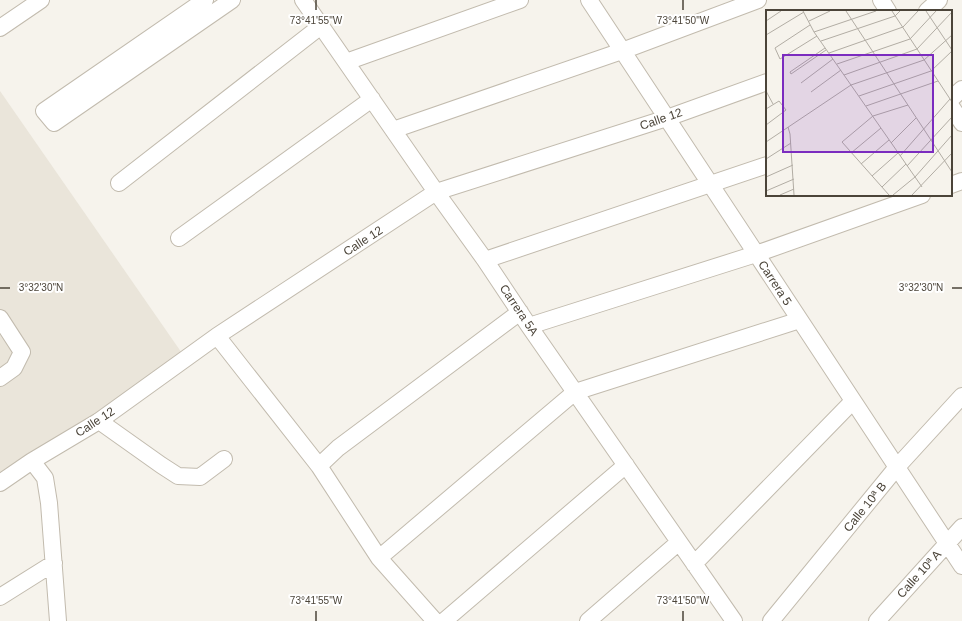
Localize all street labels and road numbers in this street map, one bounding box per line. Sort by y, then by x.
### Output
street label: Calle 12 [638,105,684,133]
street label: Calle 12 [341,223,386,259]
street label: Carrera 5 [755,258,795,308]
street label: Carrera 5A [497,282,541,338]
street label: Calle 12 [73,404,118,440]
street label: Calle 10ª B [841,479,889,535]
street label: Calle 10ª A [894,547,944,601]

